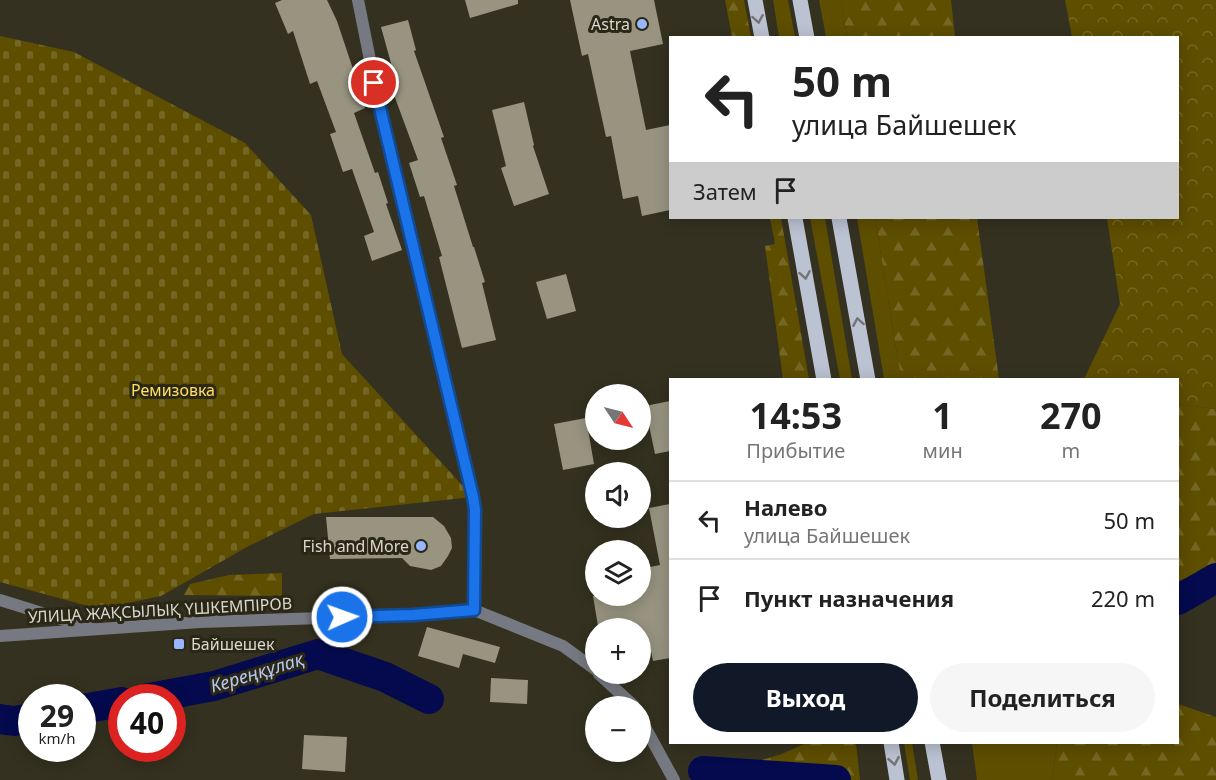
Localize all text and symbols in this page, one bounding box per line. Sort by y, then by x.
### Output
place label: Astra [591,13,630,35]
one-way arrow [751,13,764,23]
marker: Astra [635,17,649,31]
text: 50 m [792,52,892,109]
pin [348,57,399,108]
icon: left [693,60,771,138]
icon: arrive [357,66,390,99]
text: улица Байшешек [792,106,1016,143]
icon: arrive [769,174,802,207]
text: Затем [693,176,757,206]
one-way arrow [798,270,811,280]
one-way arrow [852,317,865,327]
park label: Ремизовка [131,379,215,401]
north arrow [585,384,651,450]
map controls [585,384,651,762]
text: 14:53 [750,391,842,440]
text: 1 [932,391,953,440]
text: 270 [1040,391,1102,440]
text: Прибытие [746,437,845,464]
text: мин [923,437,963,464]
text: m [1061,437,1080,464]
button: sound [585,462,651,528]
text: Налево [744,492,827,522]
icon: left [693,504,726,537]
text: 50 m [1104,505,1155,535]
text: улица Байшешек [744,522,910,549]
place label: Fish and More [302,535,409,557]
marker: Fish and More [414,539,428,553]
button: layers [585,540,651,606]
icon: arrive [693,582,726,615]
text: Пункт назначения [744,583,954,613]
text: 220 m [1091,583,1155,613]
position arrow [310,585,374,649]
street label: УЛИЦА ЖАҚСЫЛЫҚ ҮШКЕМПІРОВ [27,592,293,628]
button: + [585,618,651,684]
place label: Байшешек [191,633,275,655]
marker: Байшешек [172,637,186,651]
water label: Кереңқұлақ [207,646,307,698]
button: Выход [693,663,918,732]
button: Поделиться [930,663,1155,732]
speed limit sign: 40 [108,684,186,762]
text: 29 [40,695,74,736]
button: − [585,696,651,762]
text: km/h [39,728,75,748]
one-way arrow [887,756,900,766]

